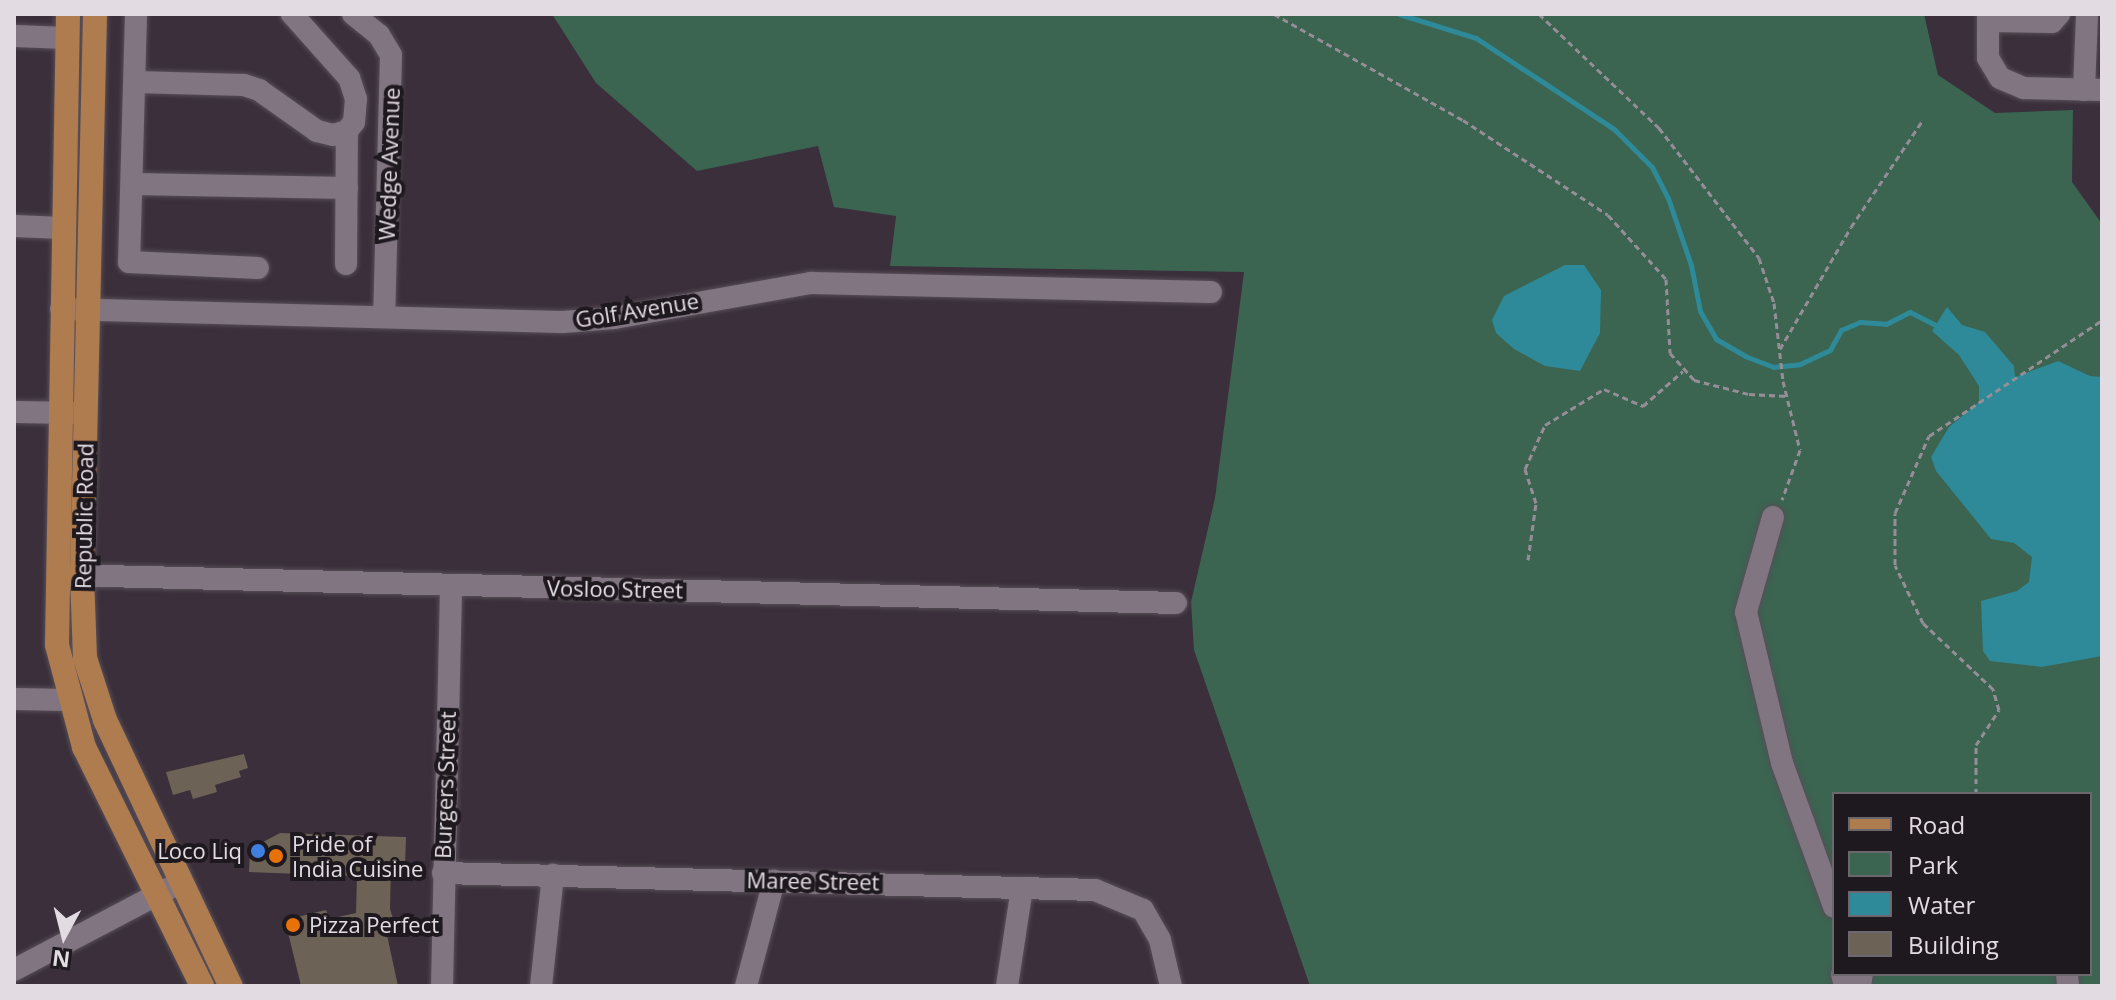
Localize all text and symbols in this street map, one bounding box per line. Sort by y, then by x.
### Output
street label: Wedge Avenue [373,87,405,241]
street label: Golf Avenue [573,287,701,333]
street label: Republic Road [70,443,98,589]
street label: Vosloo Street [547,575,683,603]
street label: Burgers Street [429,711,461,859]
legend [1832,792,2092,976]
text: Road [1908,808,1965,841]
place label: Pride of India Cuisine [292,830,423,882]
place label: Loco Liq [157,838,242,864]
marker: Loco Liq [249,842,267,860]
marker: Pride of India Cuisine [267,847,285,865]
text: Park [1908,848,1958,881]
street label: Maree Street [746,867,880,895]
text: Water [1908,888,1975,921]
north arrow [24,896,104,976]
place label: Pizza Perfect [309,912,439,938]
marker: Pizza Perfect [284,916,302,934]
text: Building [1908,928,1999,961]
text: N [50,944,72,976]

